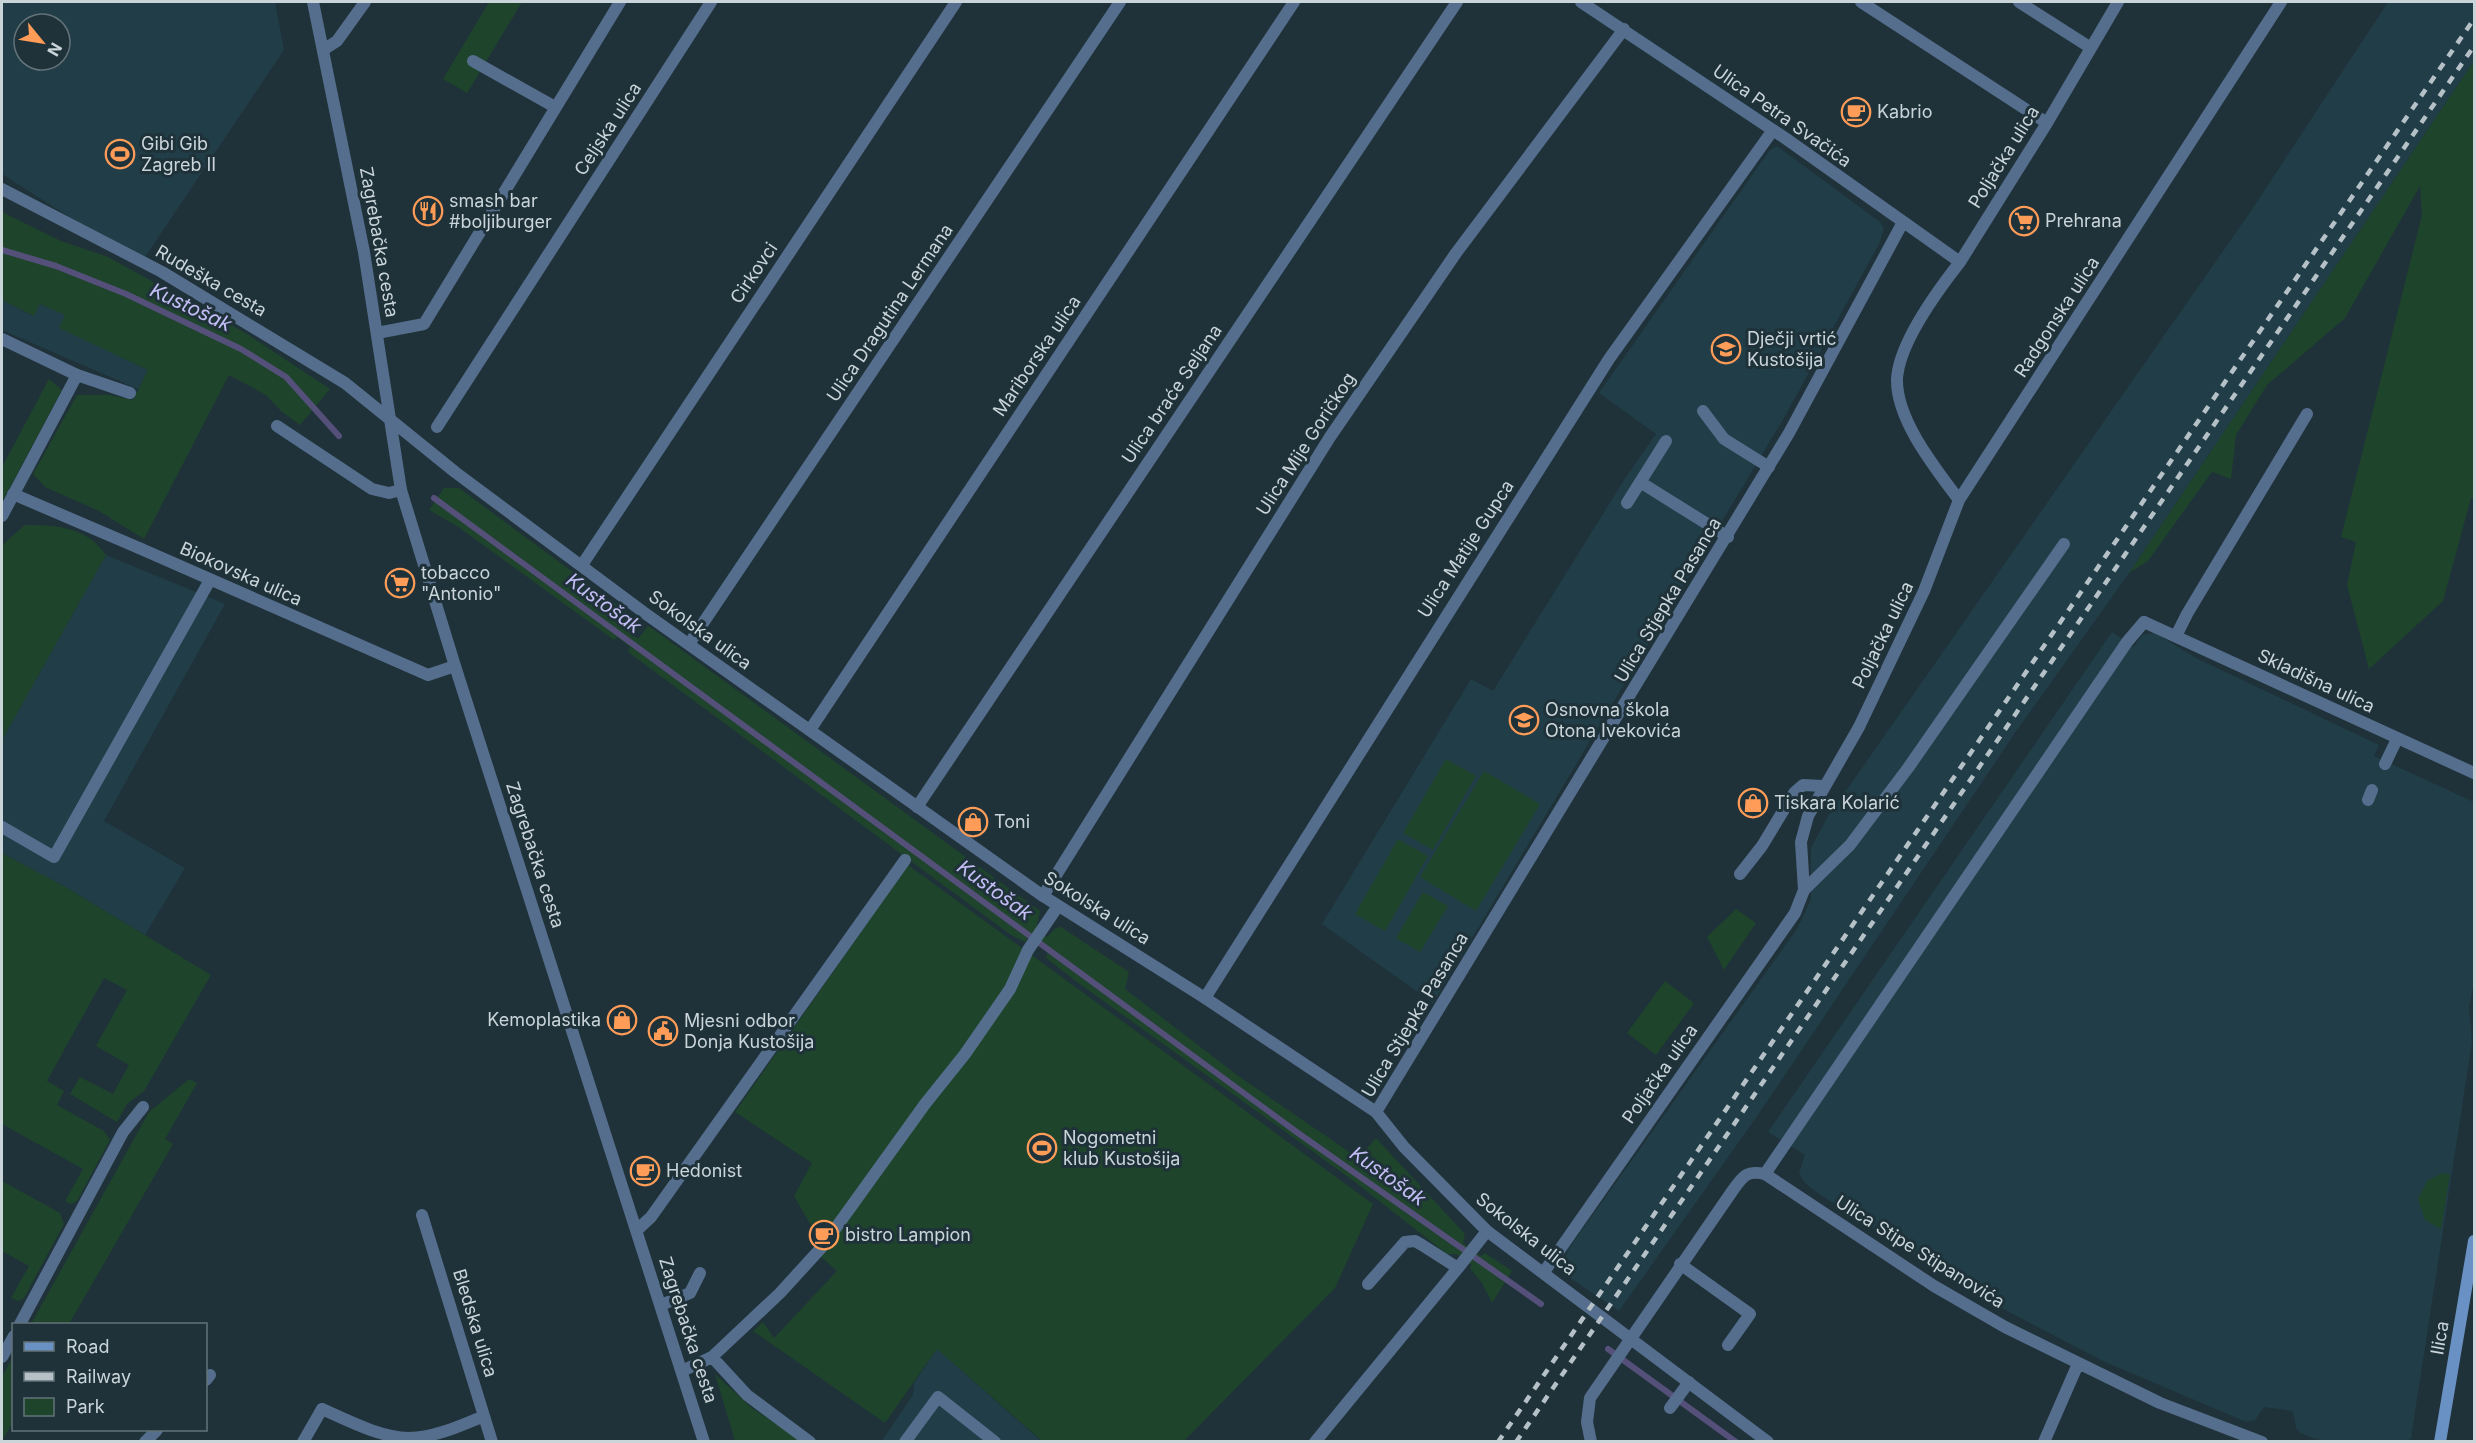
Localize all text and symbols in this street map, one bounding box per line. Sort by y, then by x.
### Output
north arrow [12,12,72,72]
text: N [43,39,67,60]
street label: Ulica Petra Svačića [1709,60,1856,171]
street label: Celjska ulica [570,78,645,179]
cafe icon: Kabrio [1840,96,1872,128]
place label: Kabrio [1877,101,1932,122]
street label: Poljačka ulica [1964,102,2043,212]
place label: Gibi Gib Zagreb II [141,133,216,175]
sports icon: Gibi Gib Zagreb II [104,138,136,170]
street label: Zagrebačka cesta [356,165,403,319]
place label: smash bar #boljiburger [449,190,552,232]
restaurant icon: smash bar #boljiburger [412,195,444,227]
supermarket icon: Prehrana [2008,205,2040,237]
place label: Prehrana [2045,210,2122,231]
street label: Ulica Dragutina Lermana [822,220,957,406]
street label: Cirkovci [726,238,782,307]
street label: Rudeška cesta [152,240,270,321]
street label: Radgonska ulica [2010,252,2103,381]
water label: Kustošak [146,278,237,337]
street label: Mariborska ulica [988,291,1085,420]
street label: Ulica braće Seljana [1117,320,1226,467]
place label: Dječji vrtić Kustošija [1747,328,1837,370]
school or university icon: Dječji vrtić Kustošija [1710,333,1742,365]
street label: Ulica Mije Goričkog [1252,369,1359,519]
street label: Ulica Matije Gupca [1413,476,1518,622]
street label: Ulica Stjepka Pasanca [1610,513,1725,686]
street label: Biokovska ulica [177,537,306,610]
place label: tobacco "Antonio" [421,562,501,604]
supermarket icon: tobacco "Antonio" [384,567,416,599]
water label: Kustošak [562,568,647,639]
street label: Poljačka ulica [1848,578,1917,692]
street label: Sokolska ulica [645,585,756,674]
street label: Skladišna ulica [2254,644,2378,717]
place label: Osnovna škola Otona Ivekovića [1545,699,1681,741]
school or university icon: Osnovna škola Otona Ivekovića [1508,704,1540,736]
street label: Zagrebačka cesta [502,779,569,931]
shop icon: Tiskara Kolarić [1737,787,1769,819]
place label: Tiskara Kolarić [1774,792,1900,813]
shop icon: Toni [957,806,989,838]
place label: Toni [994,811,1030,832]
water label: Kustošak [953,855,1038,926]
street label: Sokolska ulica [1040,866,1154,949]
street label: Ulica Stjepka Pasanca [1357,928,1472,1101]
shop icon: Kemoplastika [606,1004,638,1036]
place label: Kemoplastika [487,1009,601,1030]
place label: Mjesni odbor Donja Kustošija [684,1010,814,1052]
public building icon: Mjesni odbor Donja Kustošija [647,1015,679,1047]
street label: Poljačka ulica [1618,1020,1702,1127]
place label: Nogometni klub Kustošija [1063,1127,1180,1169]
sports icon: Nogometni klub Kustošija [1026,1132,1058,1164]
water label: Kustošak [1345,1141,1431,1211]
cafe icon: Hedonist [629,1155,661,1187]
place label: Hedonist [666,1160,742,1181]
street label: Sokolska ulica [1472,1188,1581,1279]
street label: Ulica Stipe Stipanovića [1832,1191,2009,1312]
cafe icon: bistro Lampion [808,1219,840,1251]
place label: bistro Lampion [845,1224,971,1245]
street label: Zagrebačka cesta [655,1254,722,1406]
street label: Bledska ulica [449,1266,502,1380]
street label: Ilica [2426,1319,2453,1357]
legend [12,1323,207,1431]
text: Road [66,1336,109,1357]
text: Railway [66,1366,131,1387]
text: Park [66,1396,105,1417]

